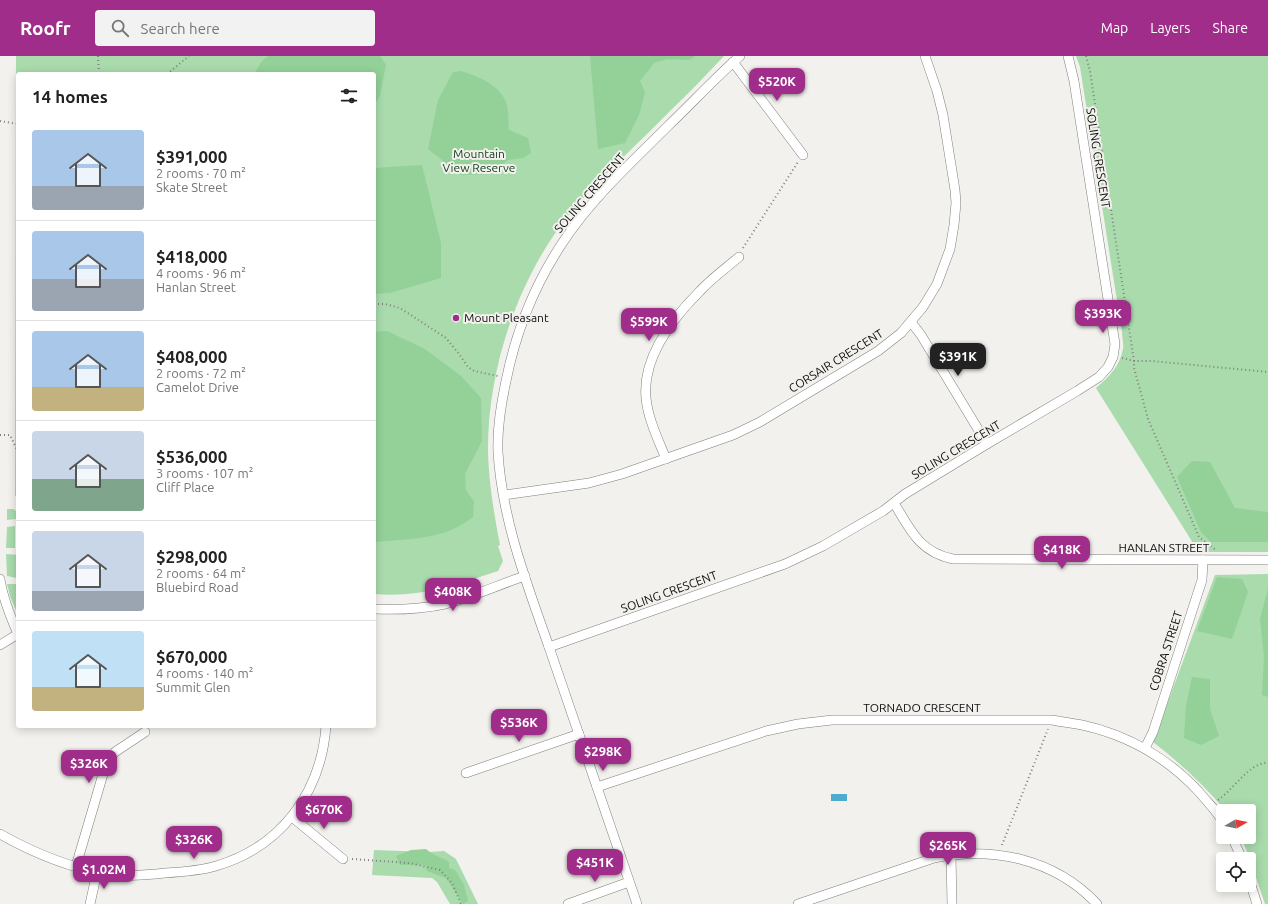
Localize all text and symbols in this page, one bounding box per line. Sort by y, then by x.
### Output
search box [95,10,375,46]
text: Roofr [20,17,71,39]
icon: search [109,17,131,39]
text: Search here [141,20,220,37]
text: Map [1101,20,1128,36]
text: Layers [1150,20,1190,36]
text: Share [1212,20,1248,36]
pin: $520K [749,68,805,102]
text: $520K [758,74,796,88]
icon: filters [338,85,360,107]
text: 14 homes [32,87,108,106]
street label: SOLING CRESCENT [1084,107,1113,209]
icon: home [64,146,112,194]
text: $391,000 [156,147,227,166]
park label: Mountain View Reserve [443,147,515,174]
street label: SOLING CRESCENT [552,150,628,235]
text: 2 rooms · 70 m² [156,166,246,180]
text: Skate Street [156,180,228,194]
icon: home [64,247,112,295]
text: $418,000 [156,247,227,266]
text: 4 rooms · 96 m² [156,266,246,280]
text: Hanlan Street [156,280,236,294]
pin: $393K [1075,300,1131,334]
text: $393K [1084,306,1122,320]
pin: $599K [621,308,677,342]
place label: Mount Pleasant [464,311,549,324]
marker: Mount Pleasant [451,313,461,323]
text: $599K [630,314,668,328]
street label: CORSAIR CRESCENT [786,326,886,395]
pin: $391K [930,343,986,377]
icon: home [64,347,112,395]
text: $408,000 [156,347,227,366]
text: $391K [939,349,977,363]
text: 2 rooms · 72 m² [156,366,246,380]
text: Camelot Drive [156,380,239,394]
street label: SOLING CRESCENT [909,418,1003,481]
icon: home [64,447,112,495]
text: $536,000 [156,447,227,466]
text: 3 rooms · 107 m² [156,466,253,480]
text: Cliff Place [156,480,215,494]
pin: $418K [1034,536,1090,570]
street label: HANLAN STREET [1119,541,1210,554]
text: $418K [1043,542,1081,556]
icon: home [64,547,112,595]
text: $298,000 [156,547,227,566]
text: 2 rooms · 64 m² [156,566,246,580]
street label: SOLING CRESCENT [619,568,719,615]
pin: $408K [425,578,481,612]
text: Bluebird Road [156,580,239,594]
text: $408K [434,584,472,598]
street label: COBRA STREET [1147,609,1185,692]
icon: home [64,647,112,695]
text: $670,000 [156,647,227,666]
text: 4 rooms · 140 m² [156,666,253,680]
text: Summit Glen [156,680,231,694]
street label: TORNADO CRESCENT [863,701,981,714]
pin: $536K [491,709,547,743]
text: $536K [500,715,538,729]
pin: $298K [575,738,631,772]
text: $298K [584,744,622,758]
pin: $326K [61,750,117,784]
text: $326K [70,756,108,770]
pin: $670K [296,796,352,830]
text: $670K [305,802,343,816]
north arrow [1216,804,1256,844]
map controls [1216,804,1256,892]
pin: $326K [166,826,222,860]
text: $326K [175,832,213,846]
pin: $265K [920,832,976,866]
text: $265K [929,838,967,852]
pin: $451K [567,849,623,883]
button: locate [1216,852,1256,892]
text: $451K [576,855,614,869]
pin: $1.02M [71,856,137,890]
text: $1.02M [82,862,126,876]

